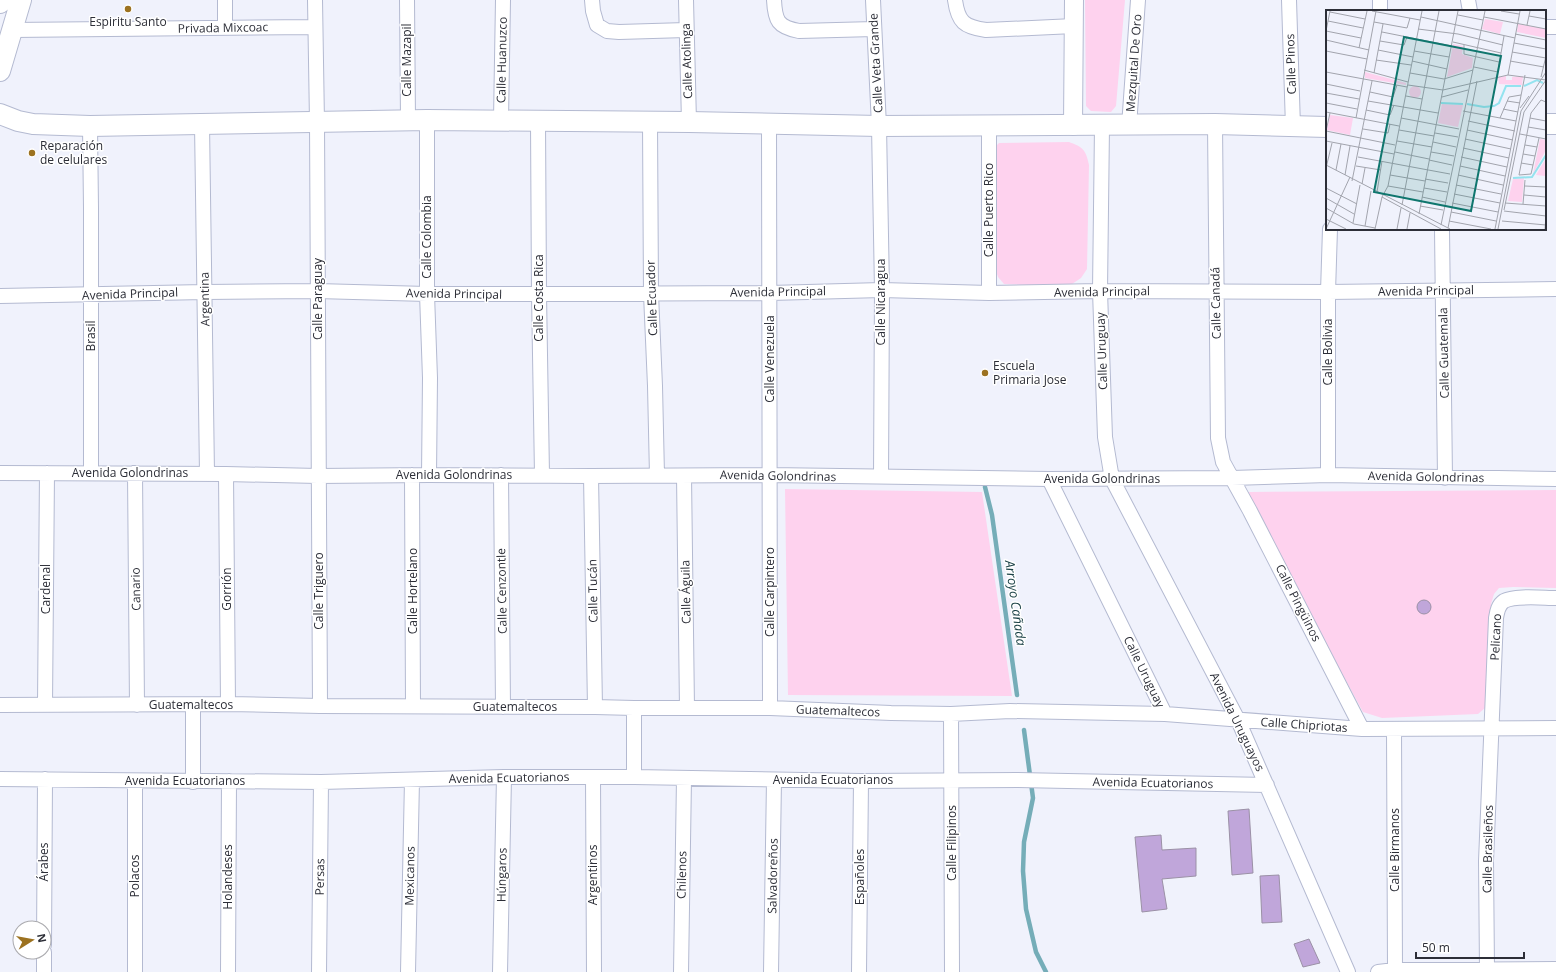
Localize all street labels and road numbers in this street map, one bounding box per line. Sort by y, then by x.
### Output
street label: Calle Veta Grande [864,12,887,113]
street label: Mezquital De Oro [1122,13,1145,112]
street label: Calle Huanuzco [492,17,511,103]
street label: Privada Mixcoac [178,18,269,37]
street label: Calle Mazapil [398,23,415,97]
street label: Calle Atolinga [677,23,696,99]
street label: Calle Pinos [1281,33,1300,95]
street label: Calle Puerto Rico [980,163,997,257]
street label: Calle Colombia [418,195,435,279]
street label: Calle Costa Rica [530,254,547,342]
street label: Calle Paraguay [309,257,326,340]
street label: Calle Nicaragua [872,259,889,345]
street label: Calle Ecuador [642,260,661,336]
street label: Calle Canadá [1206,267,1225,339]
street label: Argentina [196,272,213,326]
street label: Avenida Principal [1378,281,1474,300]
street label: Avenida Principal [730,282,826,301]
street label: Avenida Principal [1054,282,1150,301]
street label: Avenida Principal [82,283,178,304]
street label: Avenida Principal [406,284,502,303]
street label: Calle Guatemala [1434,307,1453,399]
street label: Calle Uruguay [1092,311,1111,390]
street label: Calle Venezuela [761,315,778,403]
street label: Calle Bolivia [1319,319,1336,385]
street label: Brasil [82,320,99,352]
street label: Avenida Golondrinas [72,464,188,481]
street label: Avenida Golondrinas [396,466,512,483]
street label: Avenida Golondrinas [720,466,837,485]
street label: Avenida Golondrinas [1368,467,1485,486]
street label: Avenida Golondrinas [1044,470,1160,487]
street label: Calle Carpintero [761,547,778,637]
street label: Calle Hortelano [404,548,421,634]
street label: Calle Cenzontle [492,548,511,634]
street label: Calle Triguero [310,552,327,630]
street label: Calle Tucán [583,559,602,623]
street label: Calle Águila [676,560,695,624]
street label: Calle Pingüinos [1272,561,1325,645]
street label: Cardenal [37,564,54,614]
street label: Canario [127,567,144,611]
street label: Gorrión [218,567,235,611]
street label: Pelicano [1486,613,1505,661]
street label: Calle Uruguay [1120,633,1170,711]
street label: Avenida Uruguayos [1206,669,1269,774]
street label: Guatemaltecos [149,696,233,713]
street label: Guatemaltecos [473,698,557,715]
street label: Guatemaltecos [796,701,881,720]
street label: Calle Chipriotas [1260,713,1348,736]
street label: Avenida Ecuatorianos [449,768,570,787]
street label: Avenida Ecuatorianos [773,771,894,788]
street label: Avenida Ecuatorianos [125,772,246,789]
street label: Avenida Ecuatorianos [1093,773,1214,792]
street label: Calle Brasileños [1478,804,1497,893]
street label: Calle Filipinos [943,805,960,881]
street label: Calle Birmanos [1386,808,1403,892]
street label: Salvadoreños [763,838,782,914]
street label: Árabes [35,842,52,881]
street label: Holandeses [219,844,236,910]
street label: Argentinos [584,844,601,905]
street label: Mexicanos [400,846,419,906]
street label: Húngaros [493,847,510,902]
street label: Españoles [851,848,868,905]
street label: Chilenos [673,851,690,899]
street label: Polacos [126,854,143,897]
street label: Persas [311,858,328,896]

